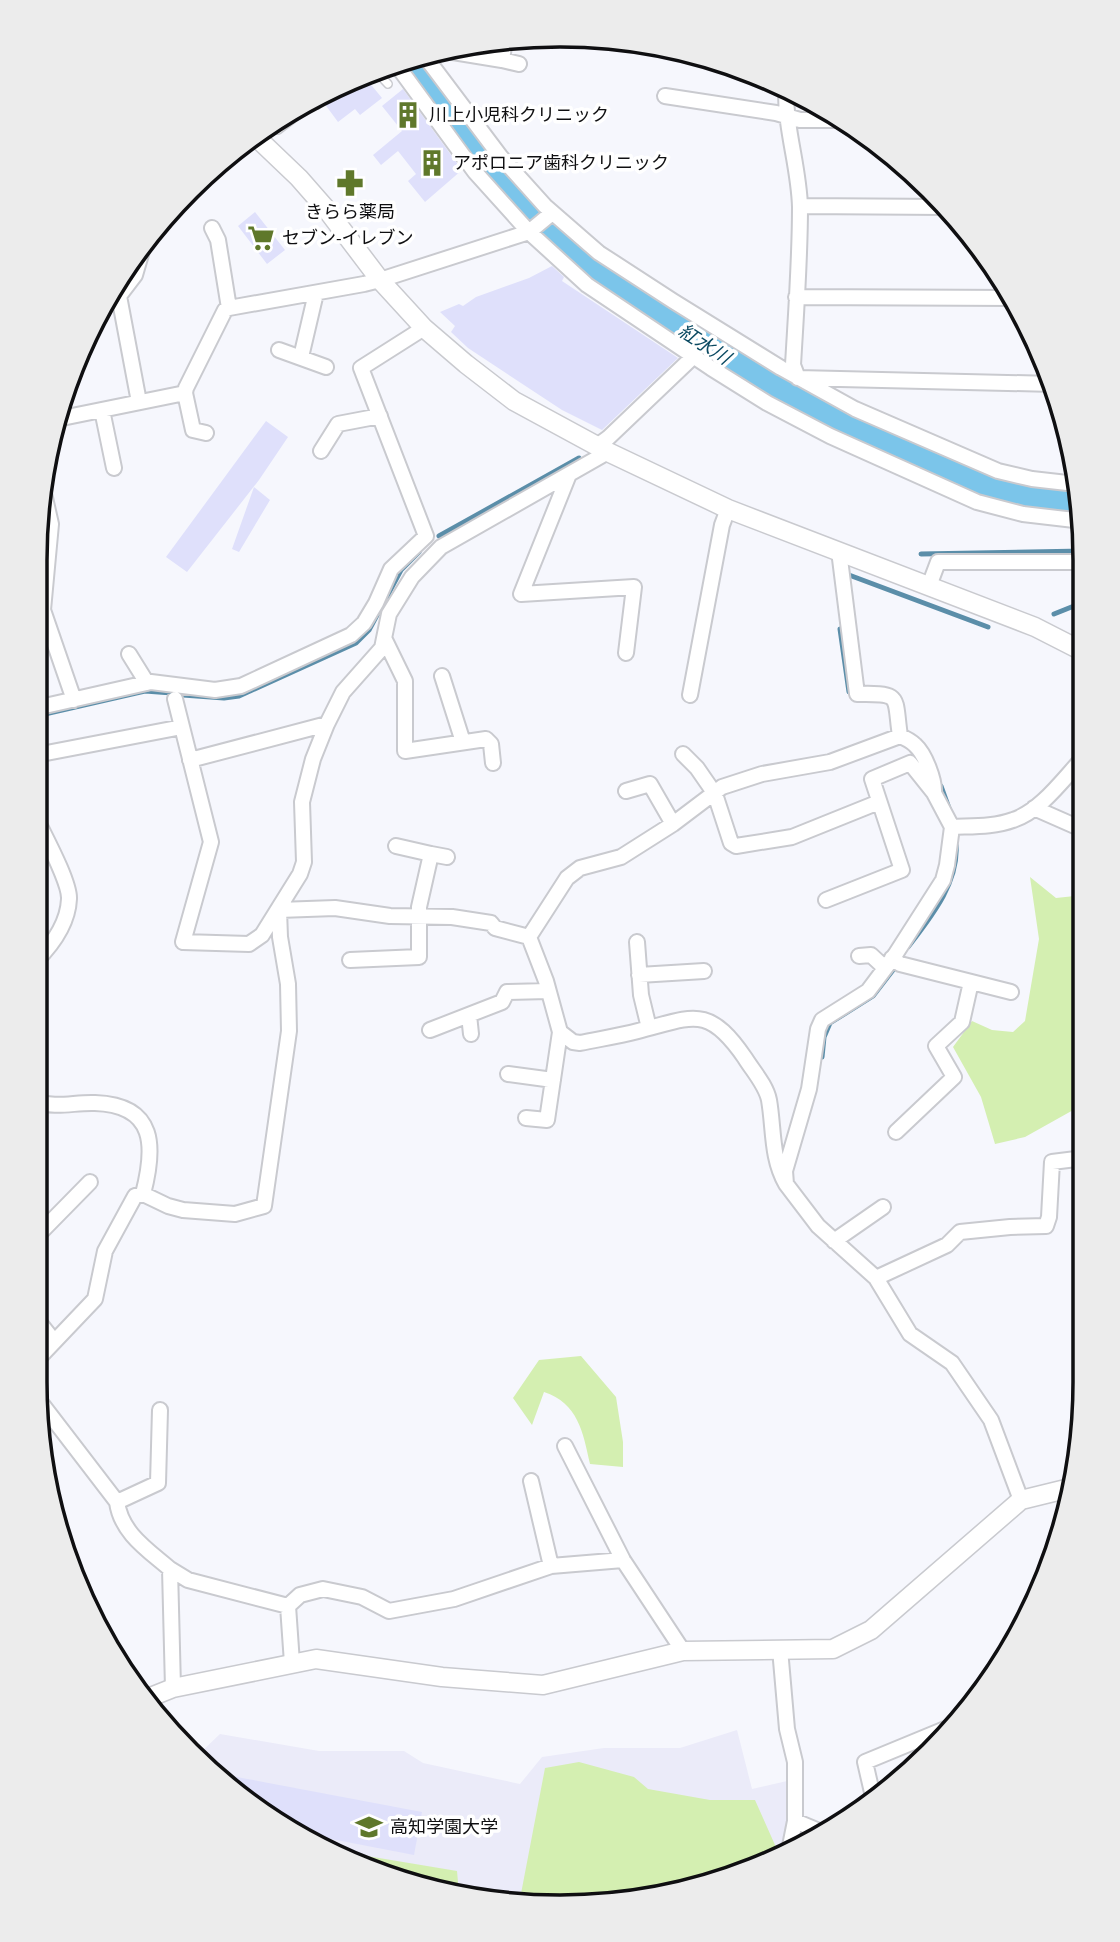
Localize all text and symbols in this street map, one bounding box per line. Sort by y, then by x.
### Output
building icon: 川上小児科クリニック [393,100,423,130]
place label: 川上小児科クリニック [429,103,609,128]
building icon: アポロニア歯科クリニック [417,148,447,178]
place label: アポロニア歯科クリニック [453,151,669,176]
pharmacy icon: きらら薬局 [335,168,365,198]
place label: きらら薬局 [305,200,395,225]
supermarket icon: セブン-イレブン [246,223,276,253]
place label: セブン-イレブン [282,226,414,251]
water label: 紅水川 [673,318,737,373]
school or university icon: 高知学園大学 [354,1812,384,1842]
place label: 高知学園大学 [390,1815,498,1840]

